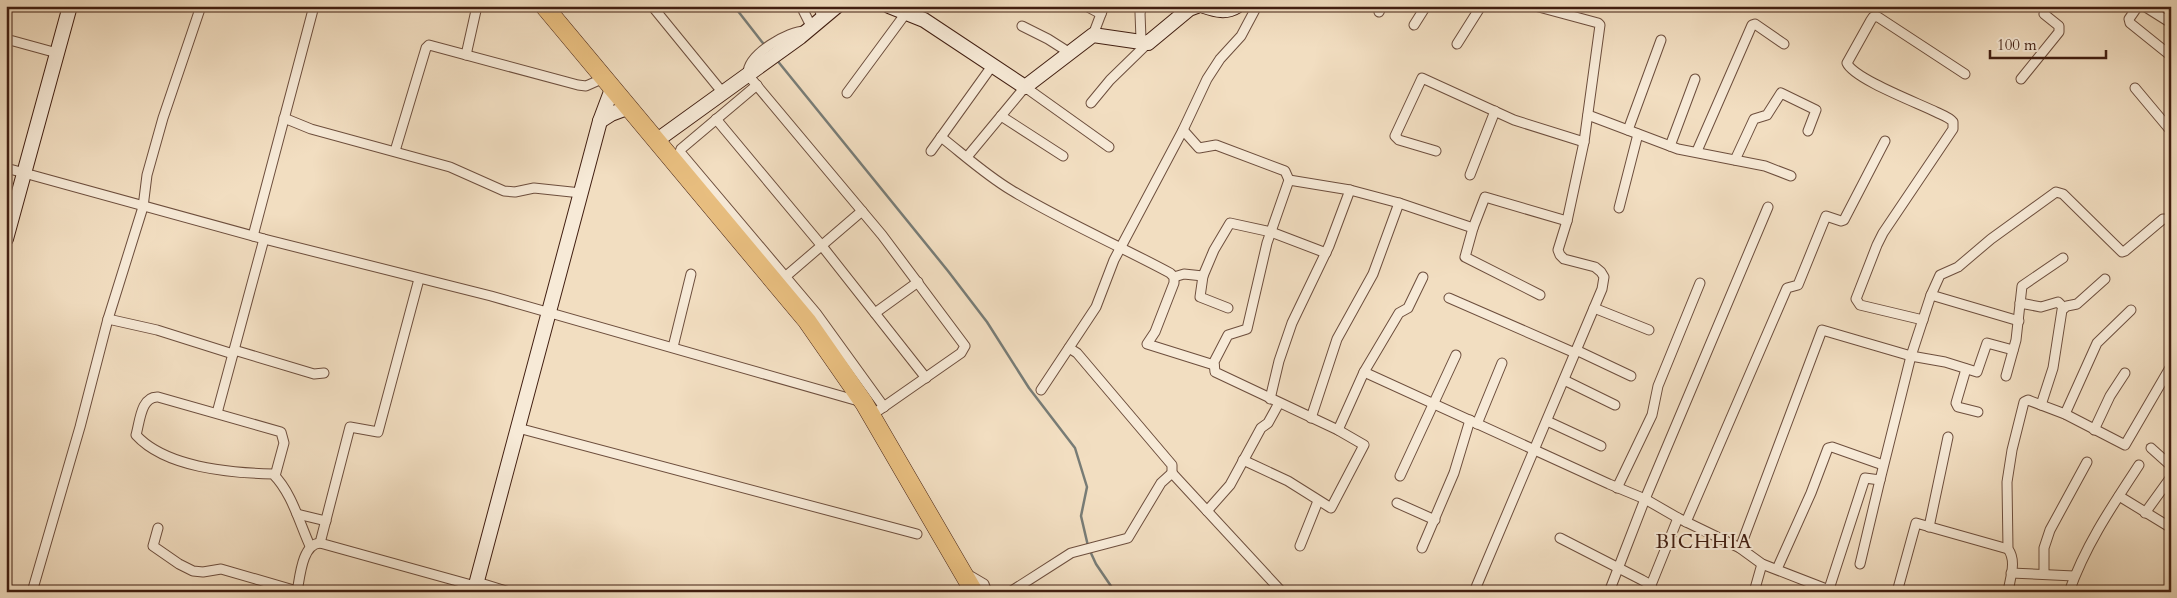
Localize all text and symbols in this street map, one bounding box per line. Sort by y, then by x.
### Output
scale bar [1990,28,2106,60]
text: 100 m [1997,35,2037,55]
district label: BICHHIA [1655,528,1753,555]

